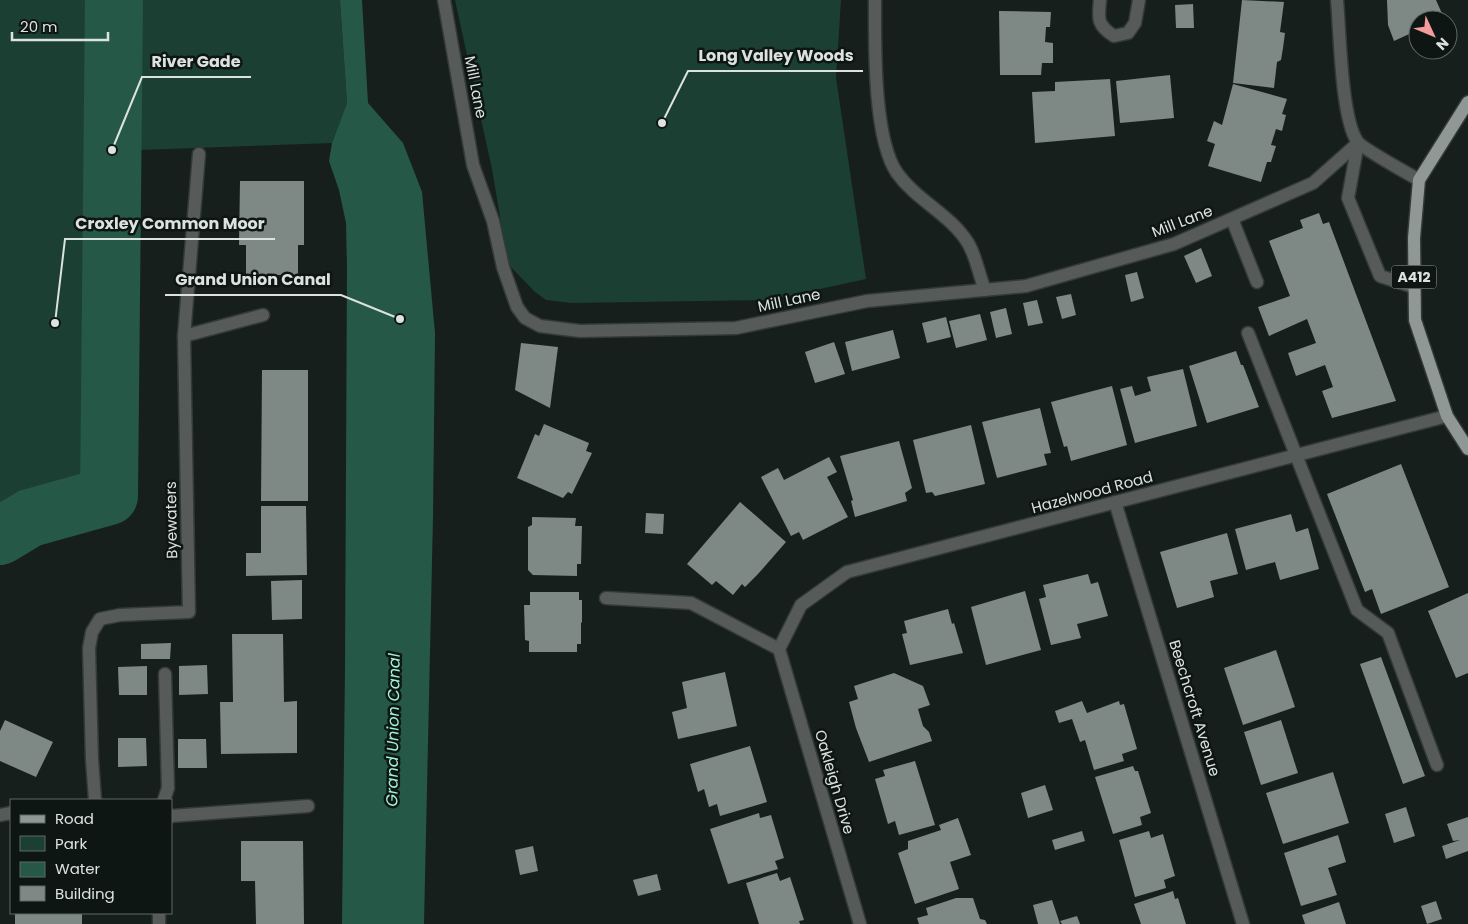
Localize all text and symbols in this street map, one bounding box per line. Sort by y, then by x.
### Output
scale bar [12,10,109,42]
north arrow [1408,10,1458,60]
text: 20 m [20,16,58,37]
text: N [1432,33,1453,55]
callout: Long Valley Woods [688,40,863,71]
text: Long Valley Woods [698,44,854,67]
callout: River Gade [142,46,251,77]
text: River Gade [151,50,241,73]
street label: Mill Lane [460,54,492,120]
street label: Mill Lane [1149,200,1215,242]
callout: Croxley Common Moor [65,208,275,239]
text: Croxley Common Moor [75,212,265,235]
callout: Grand Union Canal [165,264,341,295]
road number: A412 [1392,266,1436,288]
text: Grand Union Canal [175,268,331,291]
street label: Mill Lane [756,283,822,317]
street label: Hazelwood Road [1029,466,1155,518]
street label: Byewaters [160,481,182,559]
street label: Beechcroft Avenue [1164,637,1226,779]
water label: Grand Union Canal [380,653,406,807]
street label: Oakleigh Drive [810,727,860,837]
legend [10,799,172,914]
text: Road [55,808,94,829]
text: Park [55,833,87,854]
text: Water [55,858,101,879]
text: Building [55,883,115,904]

